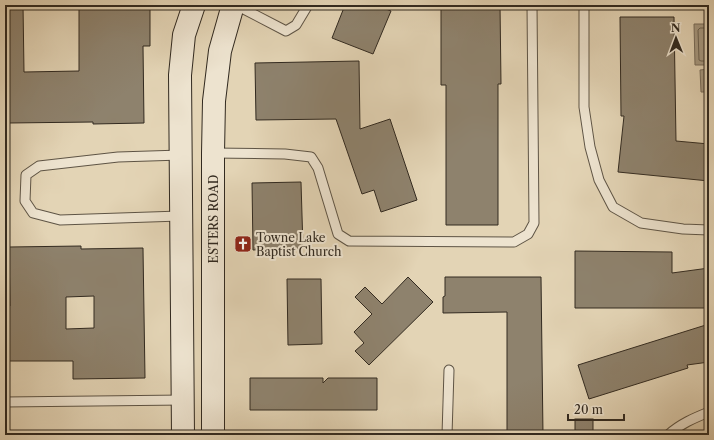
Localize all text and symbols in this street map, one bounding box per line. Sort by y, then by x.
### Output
north arrow [656,18,696,58]
text: N [671,21,681,35]
street label: ESTERS ROAD [206,174,221,263]
place label: Towne Lake Baptist Church [256,230,342,259]
church icon: Towne Lake Baptist Church [233,234,253,254]
scale bar [568,396,624,422]
text: 20 m [574,402,603,417]

